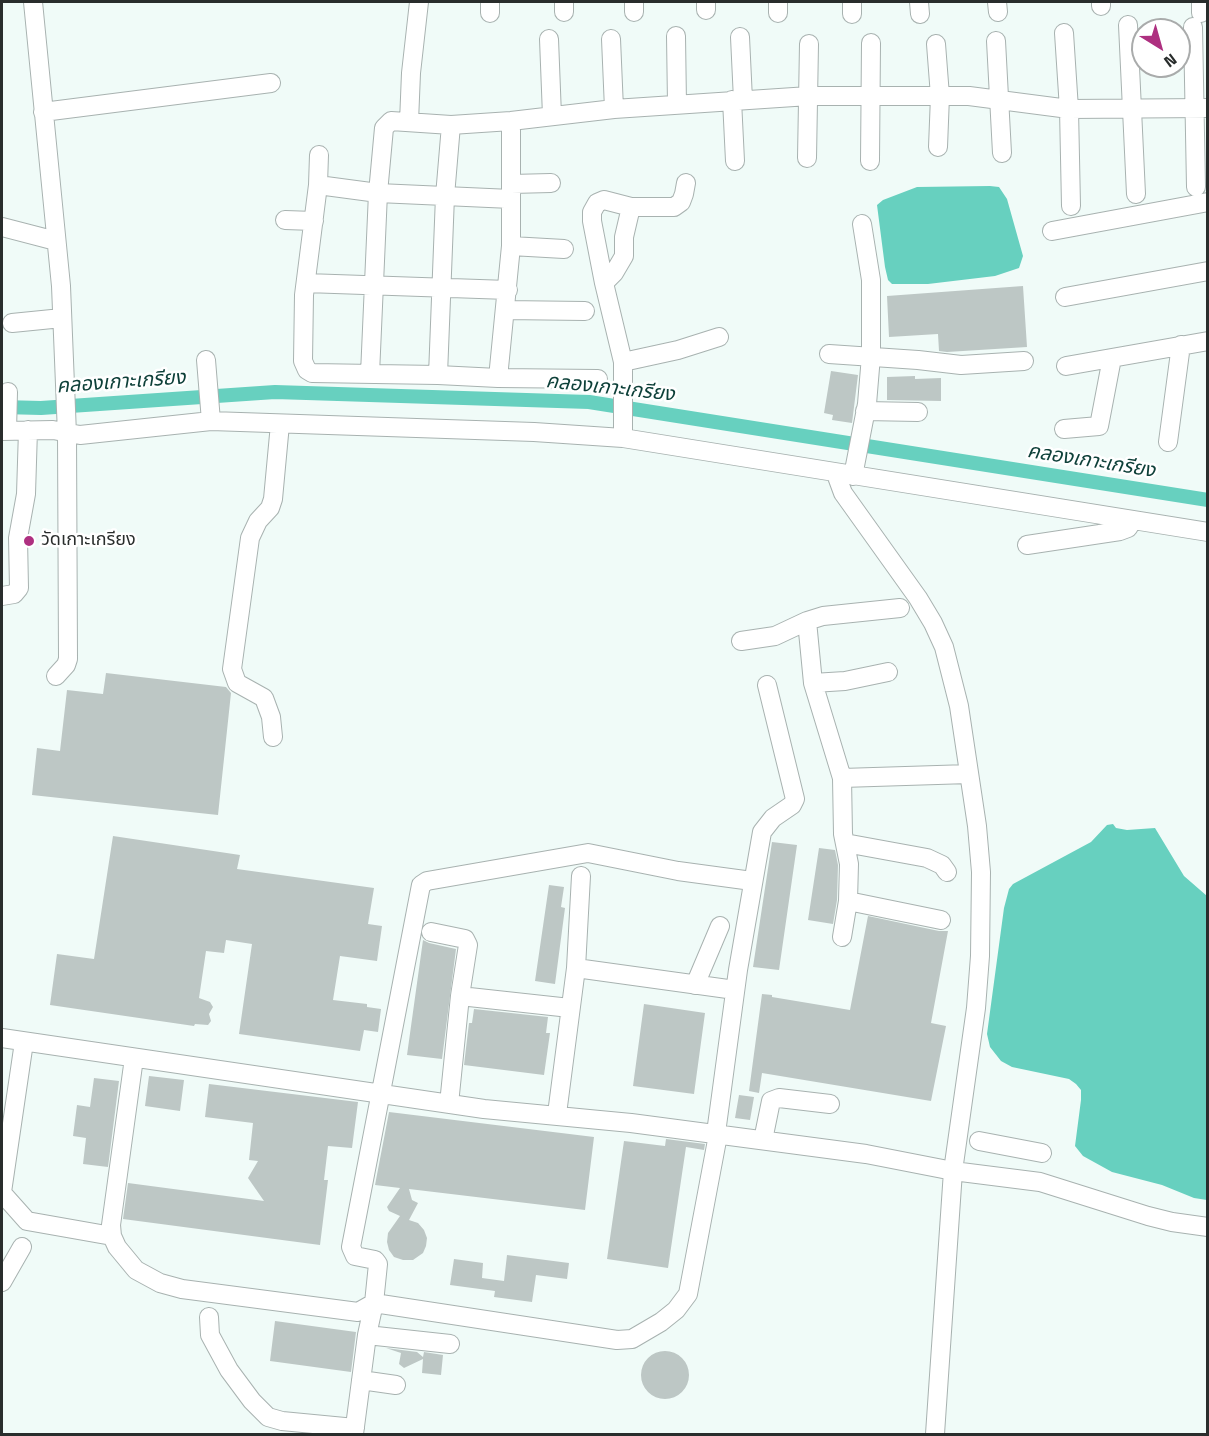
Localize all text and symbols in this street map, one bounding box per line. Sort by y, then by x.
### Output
north arrow [1131,18,1191,78]
text: N [1159,48,1182,74]
water label: คลองเกาะเกรียง [56,367,186,399]
water label: คลองเกาะเกรียง [545,370,675,408]
water label: คลองเกาะเกรียง [1025,440,1157,484]
place label: วัดเกาะเกรียง [41,530,136,552]
marker: วัดเกาะเกรียง [22,534,36,548]

